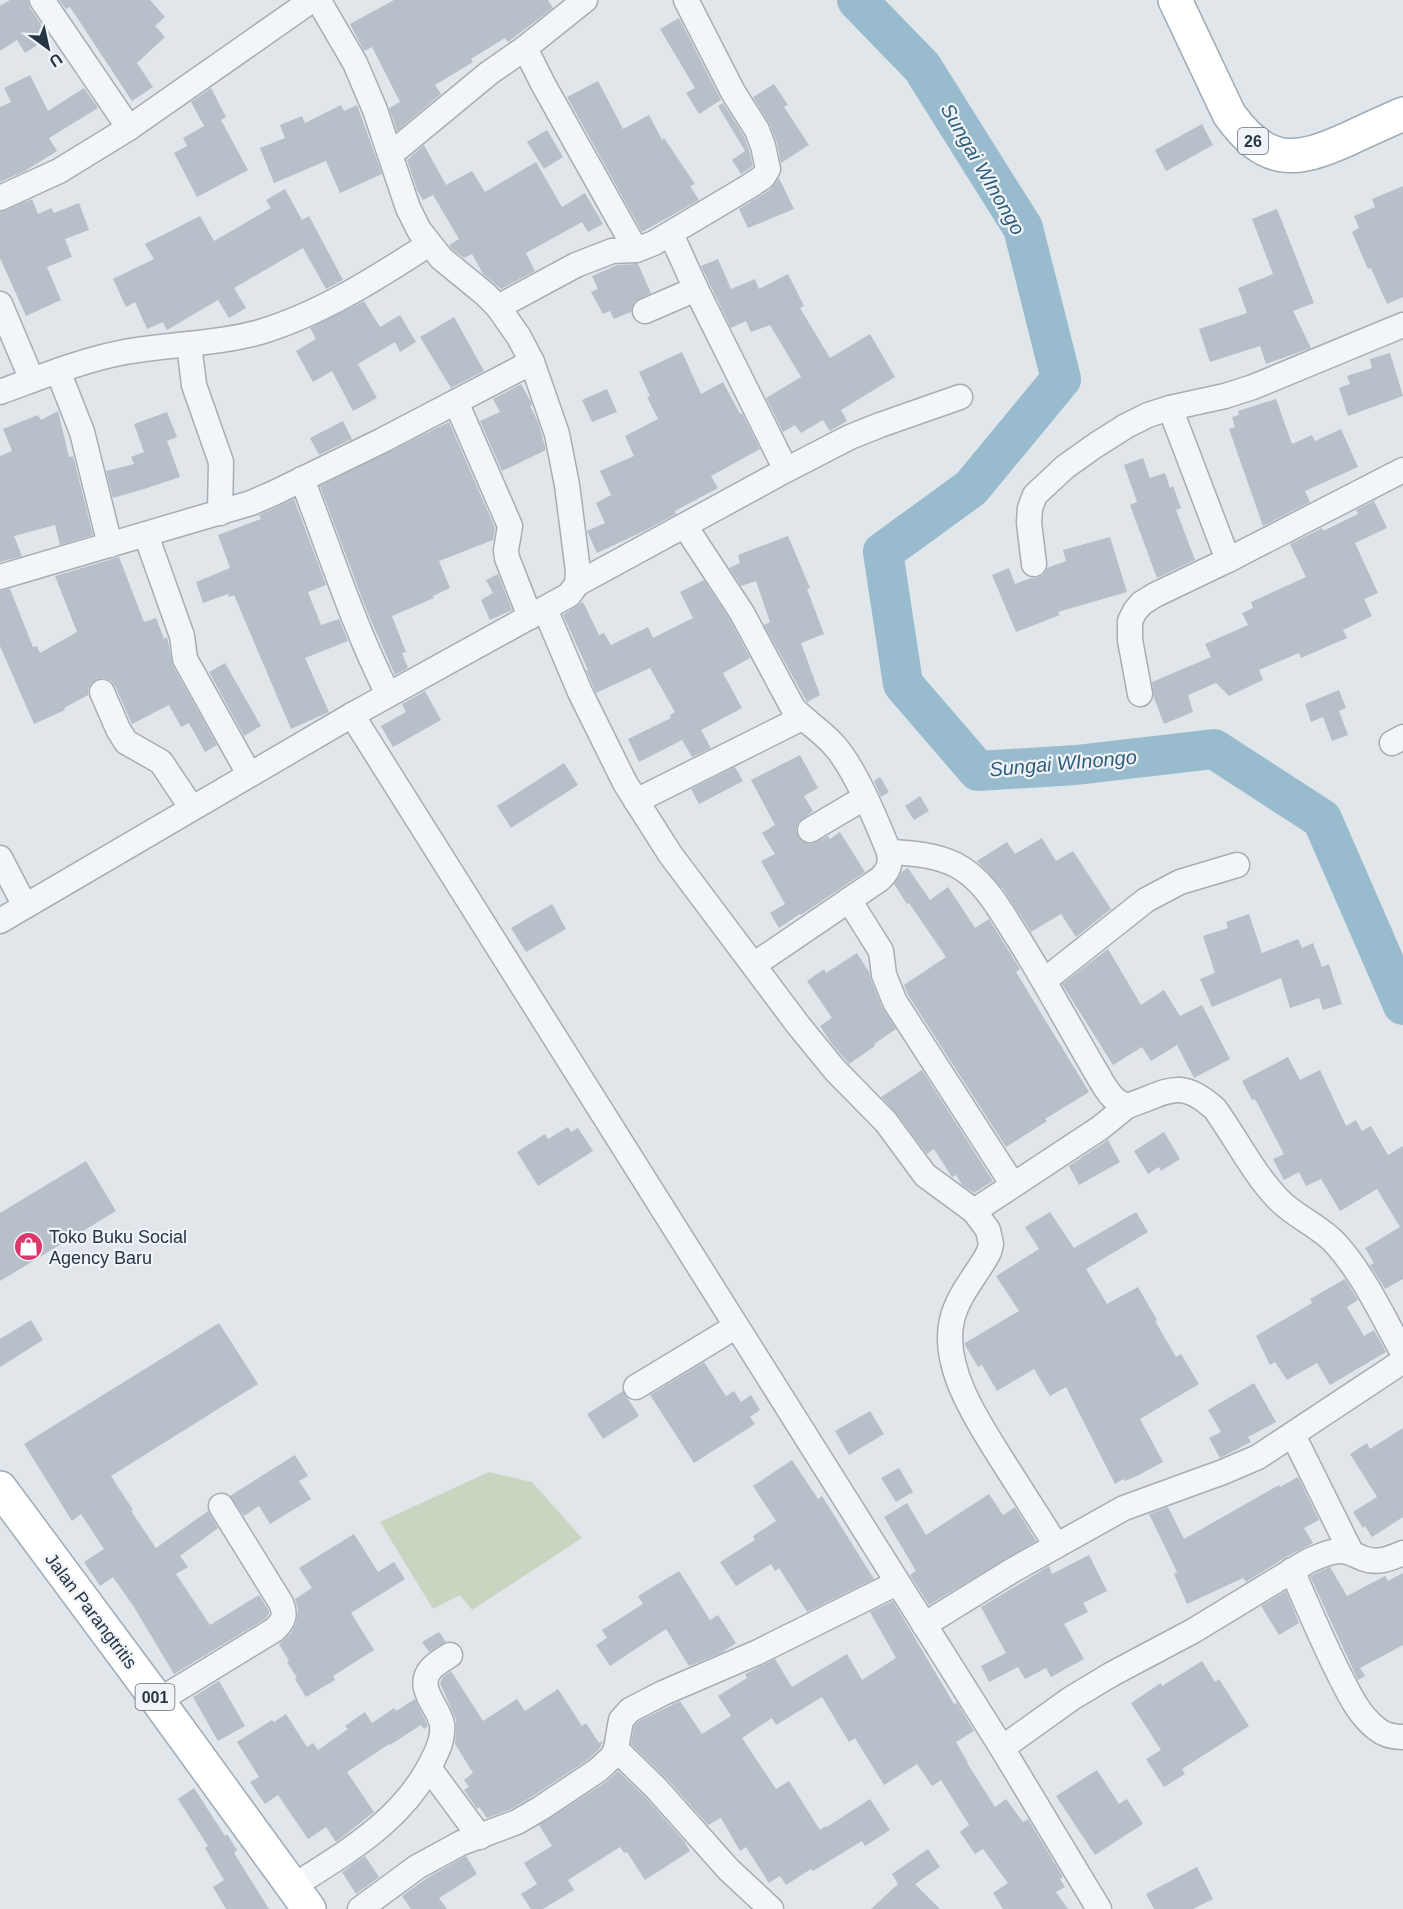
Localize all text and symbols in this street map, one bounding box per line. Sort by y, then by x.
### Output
north arrow [18,18,78,78]
text: U [46,50,65,70]
water label: Sungai WInongo [937,99,1029,239]
road number: 26 [1238,128,1268,154]
water label: Sungai WInongo [988,746,1138,780]
place label: Toko Buku Social Agency Baru [49,1227,187,1268]
shop icon: Toko Buku Social Agency Baru [12,1231,44,1263]
street label: Jalan Parangtritis [41,1549,141,1673]
road number: 001 [136,1684,174,1710]

